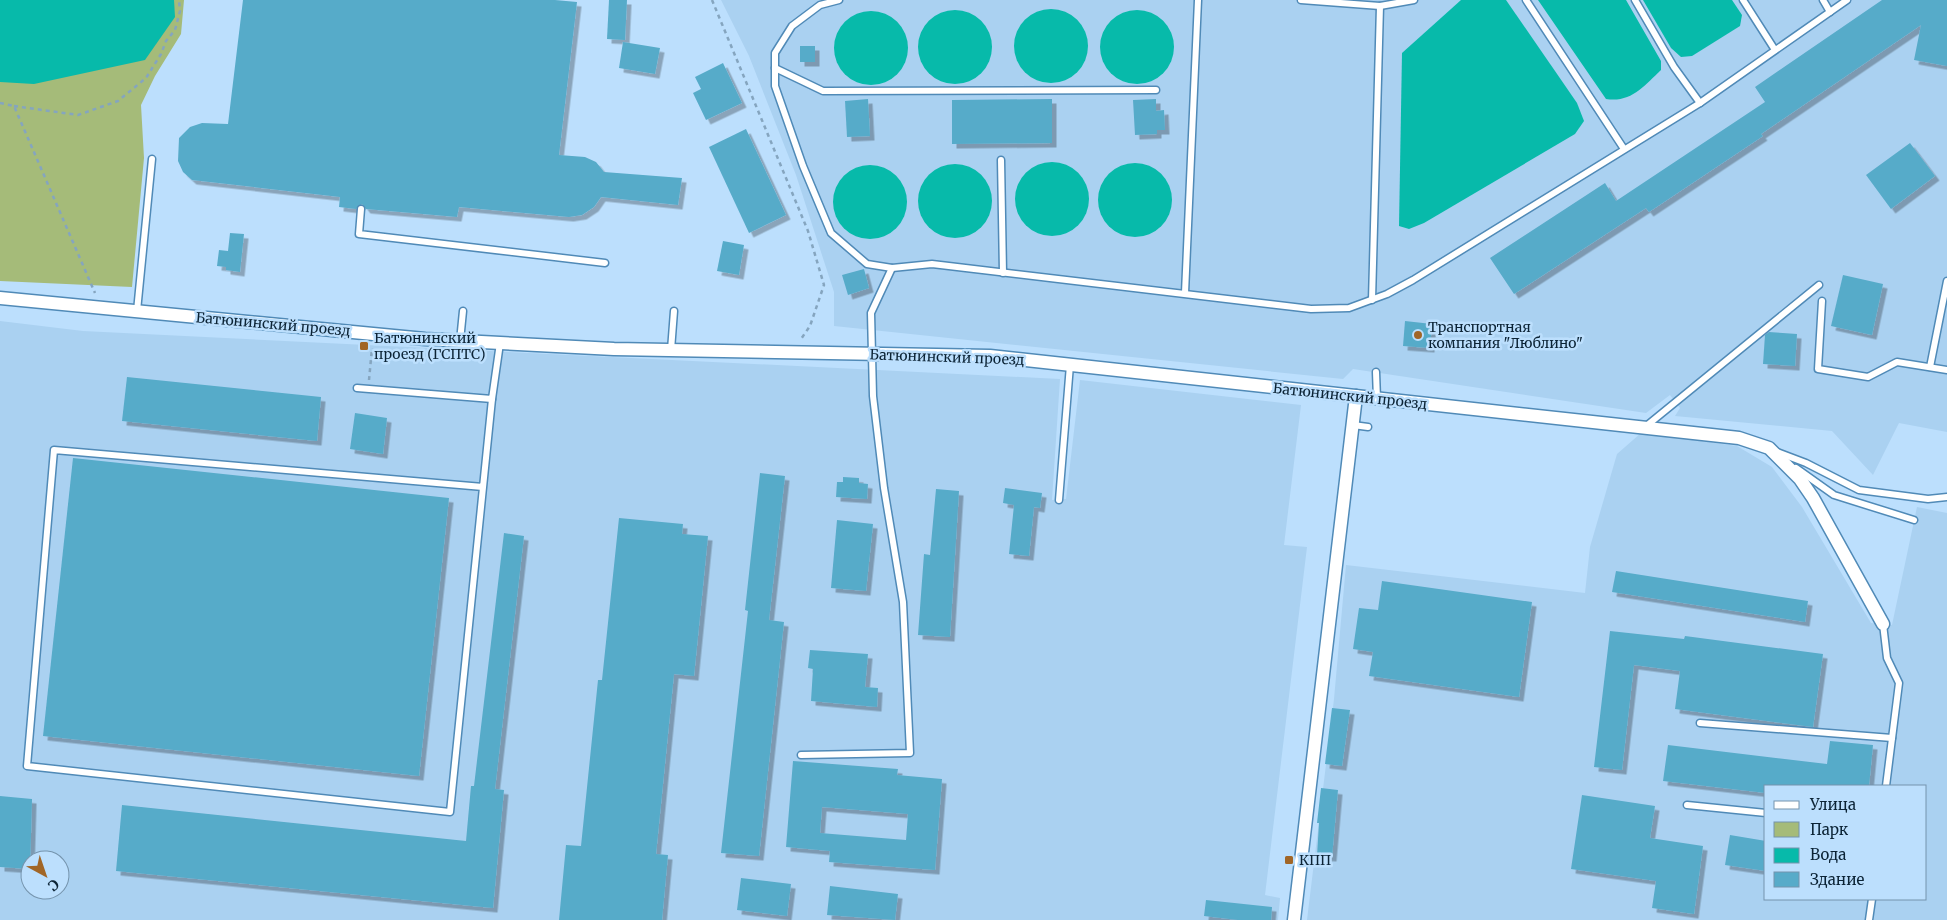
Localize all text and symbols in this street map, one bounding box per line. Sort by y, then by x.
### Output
street label: Батюнинский проезд [195,308,351,340]
place label: Транспортная компания "Люблино" [1428,318,1583,352]
place label: Батюнинский проезд (ГСПТС) [374,329,485,363]
marker: Транспортная компания "Люблино" [1412,329,1424,341]
marker: Батюнинский проезд (ГСПТС) [358,340,370,352]
street label: Батюнинский проезд [869,345,1025,369]
street label: Батюнинский проезд [1272,379,1428,413]
legend [1764,785,1927,900]
text: Улица [1809,795,1856,814]
text: Парк [1810,820,1849,839]
text: Вода [1810,845,1846,864]
north arrow [20,850,70,900]
place label: КПП [1299,851,1331,869]
marker: КПП [1283,854,1295,866]
text: Здание [1810,870,1864,889]
text: С [44,875,63,895]

